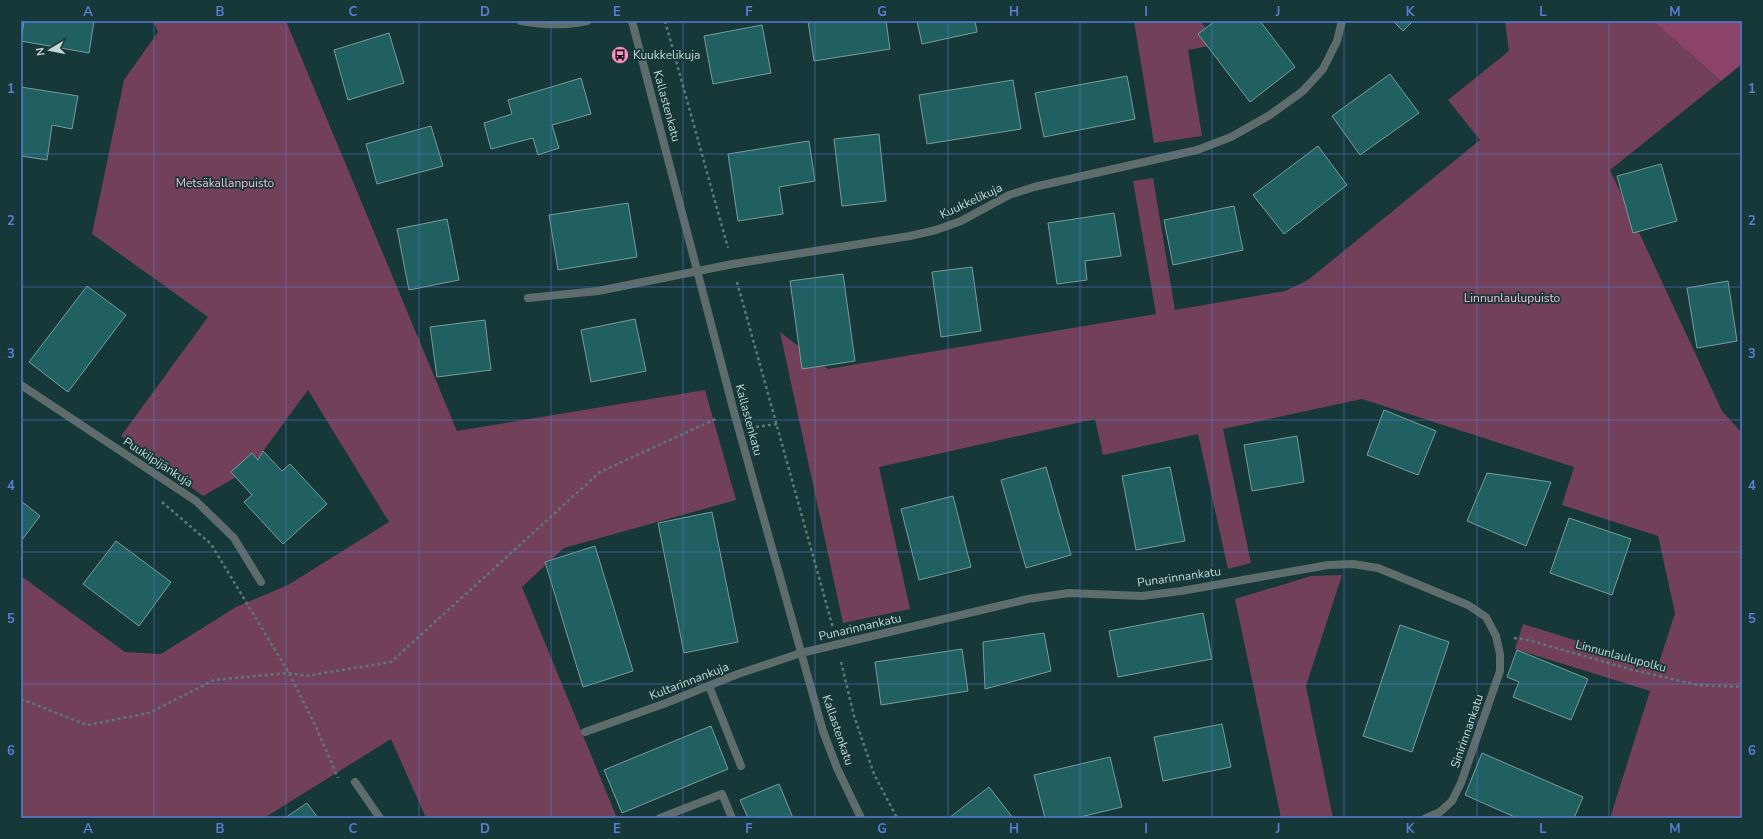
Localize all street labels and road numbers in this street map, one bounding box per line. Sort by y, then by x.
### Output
street label: Kallastenkatu [650,68,684,144]
street label: Kuukkelikuja [937,180,1005,222]
street label: Kallastenkatu [732,382,766,458]
street label: Puukiipijänkuja [120,433,196,491]
street label: Punarinnankatu [1136,563,1222,591]
street label: Punarinnankatu [817,610,903,644]
street label: Linnunlaulupolku [1574,636,1668,676]
street label: Kultarinnankuja [647,658,731,704]
street label: Sinirinnankatu [1447,692,1487,770]
street label: Kallastenkatu [818,693,858,767]

